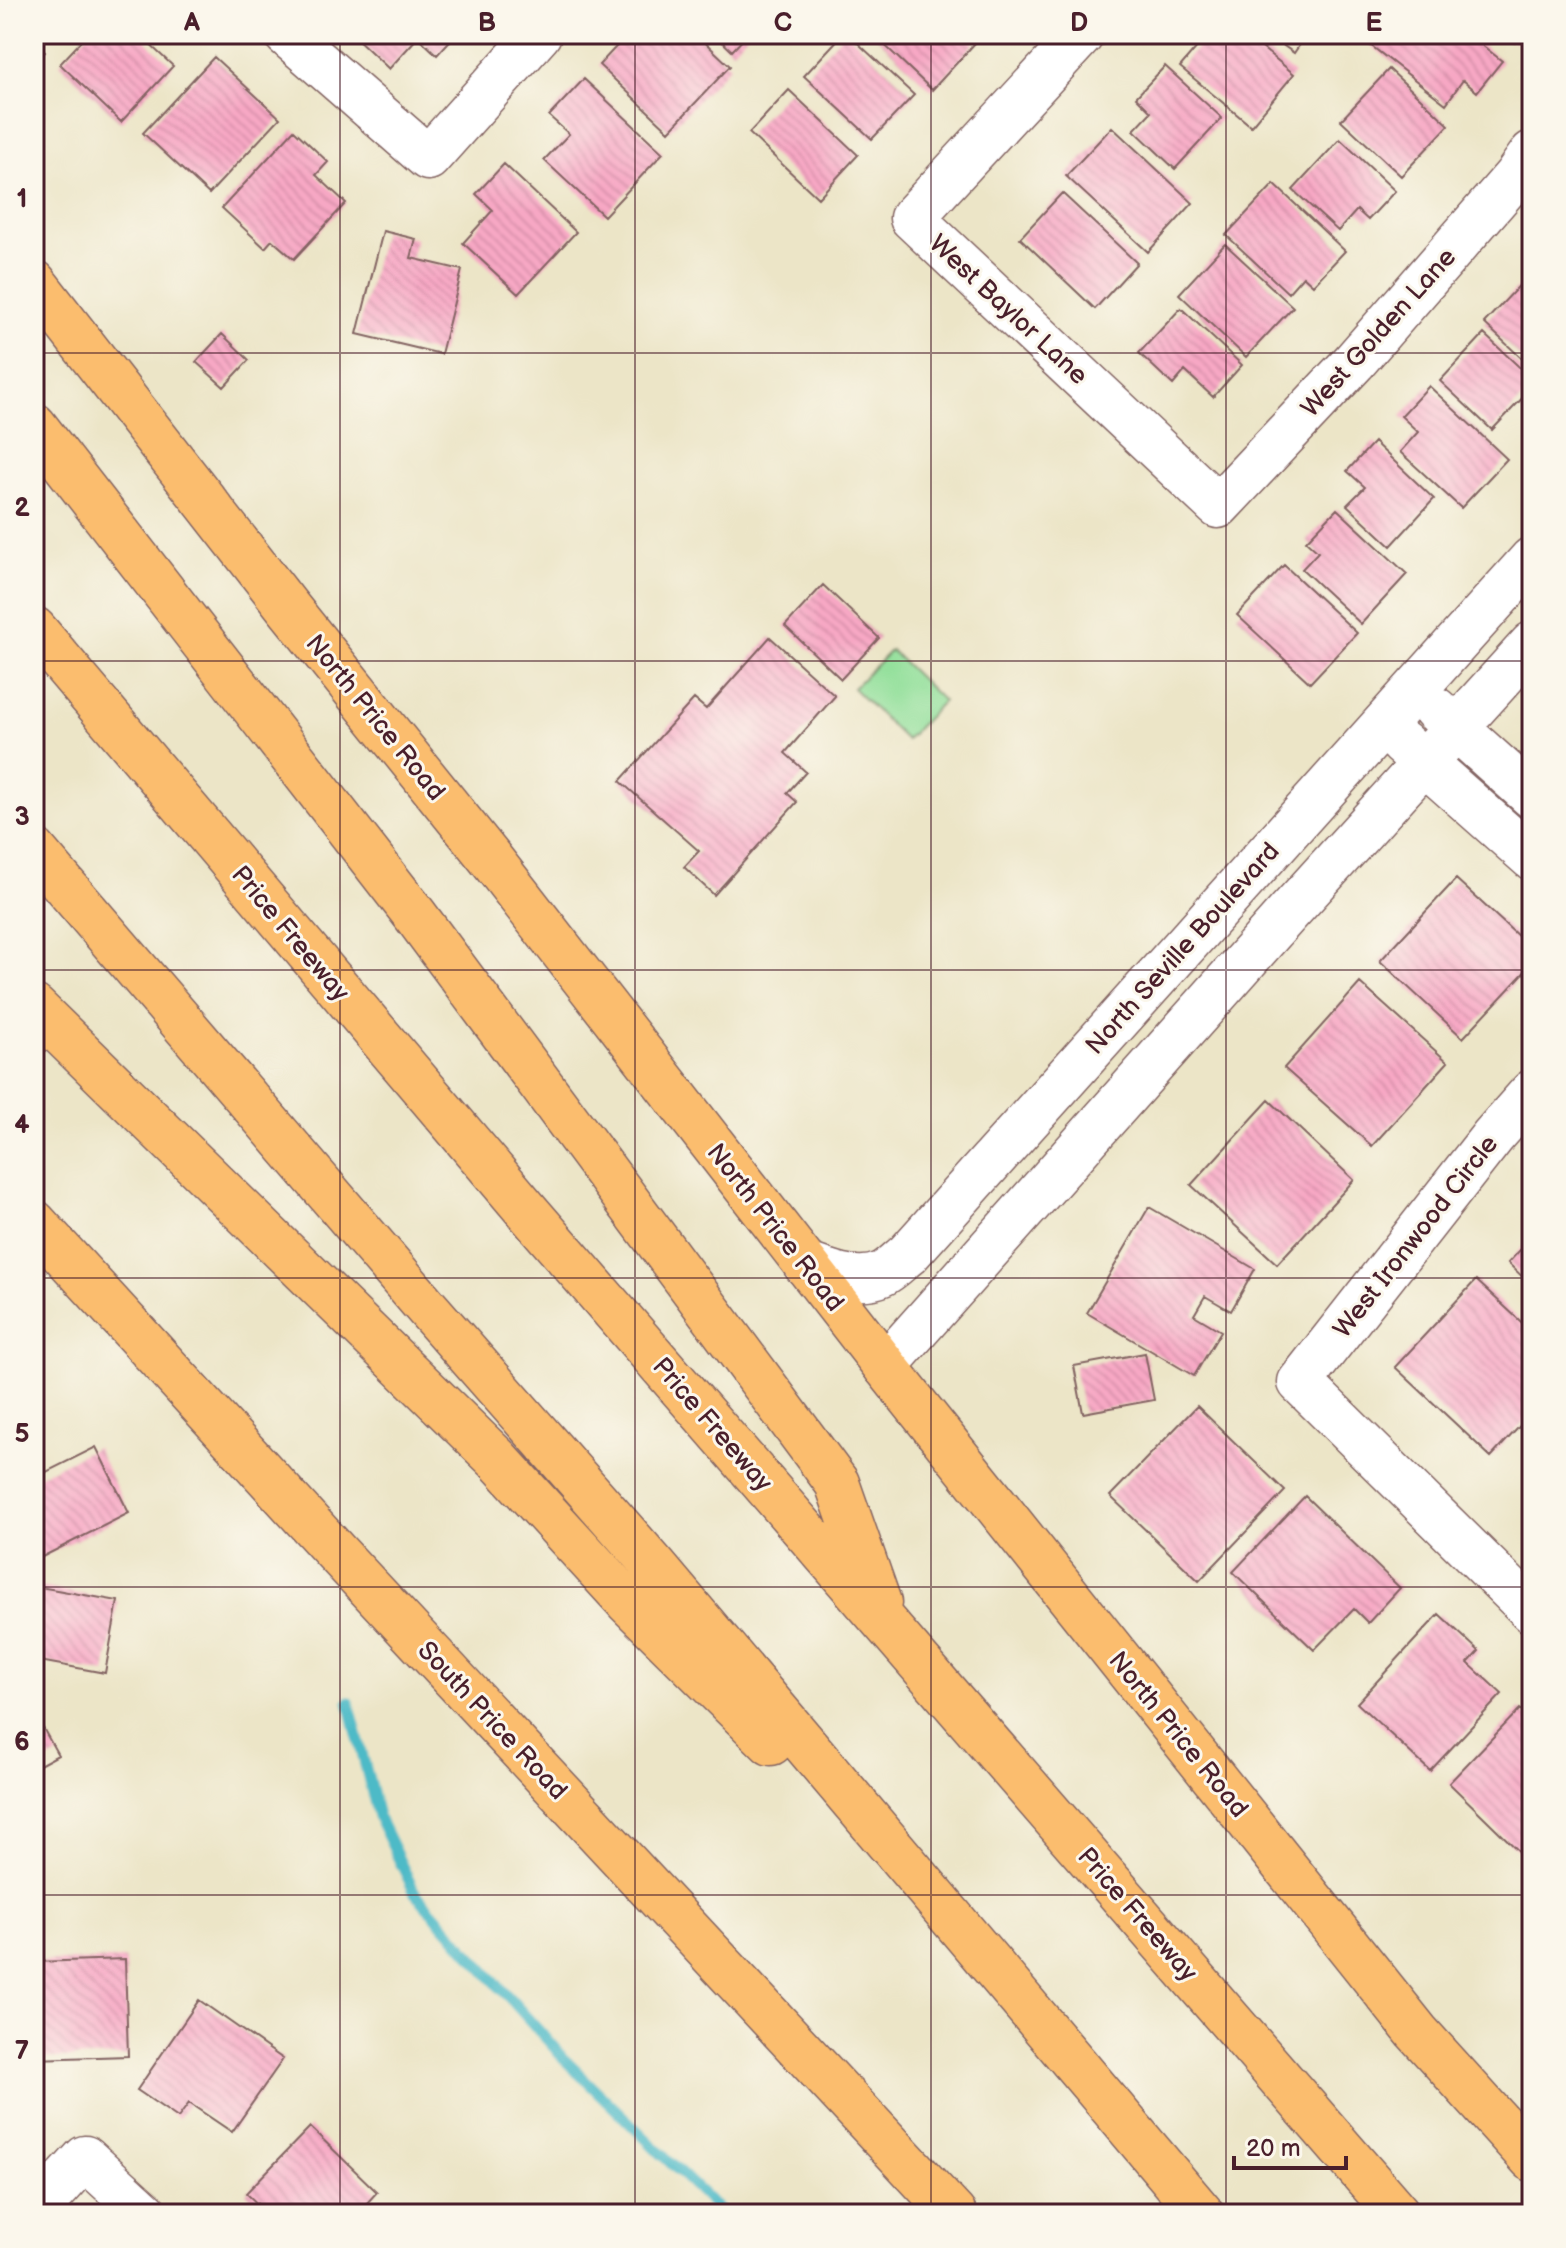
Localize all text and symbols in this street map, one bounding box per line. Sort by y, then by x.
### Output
text: A [183,8,200,39]
text: B [478,8,496,39]
text: C [774,8,792,39]
text: D [1070,8,1088,39]
text: E [1366,8,1383,39]
text: 1 [17,184,27,215]
street label: West Baylor Lane [922,229,1094,392]
street label: West Golden Lane [1295,242,1463,424]
text: 2 [14,493,30,524]
street label: North Price Road [298,629,451,807]
text: 3 [14,802,30,833]
street label: North Seville Boulevard [1080,837,1287,1061]
street label: Price Freeway [224,860,356,1008]
text: 4 [14,1110,30,1141]
street label: West Ironwood Circle [1327,1129,1505,1344]
street label: North Price Road [700,1138,850,1318]
street label: Price Freeway [645,1352,779,1498]
text: 5 [14,1419,30,1450]
street label: South Price Road [411,1635,573,1807]
street label: North Price Road [1101,1646,1254,1824]
text: 6 [14,1727,30,1758]
street label: Price Freeway [1070,1842,1204,1988]
text: 7 [15,2036,29,2067]
scale bar [1234,2120,1346,2170]
text: 20 m [1246,2134,1301,2163]

